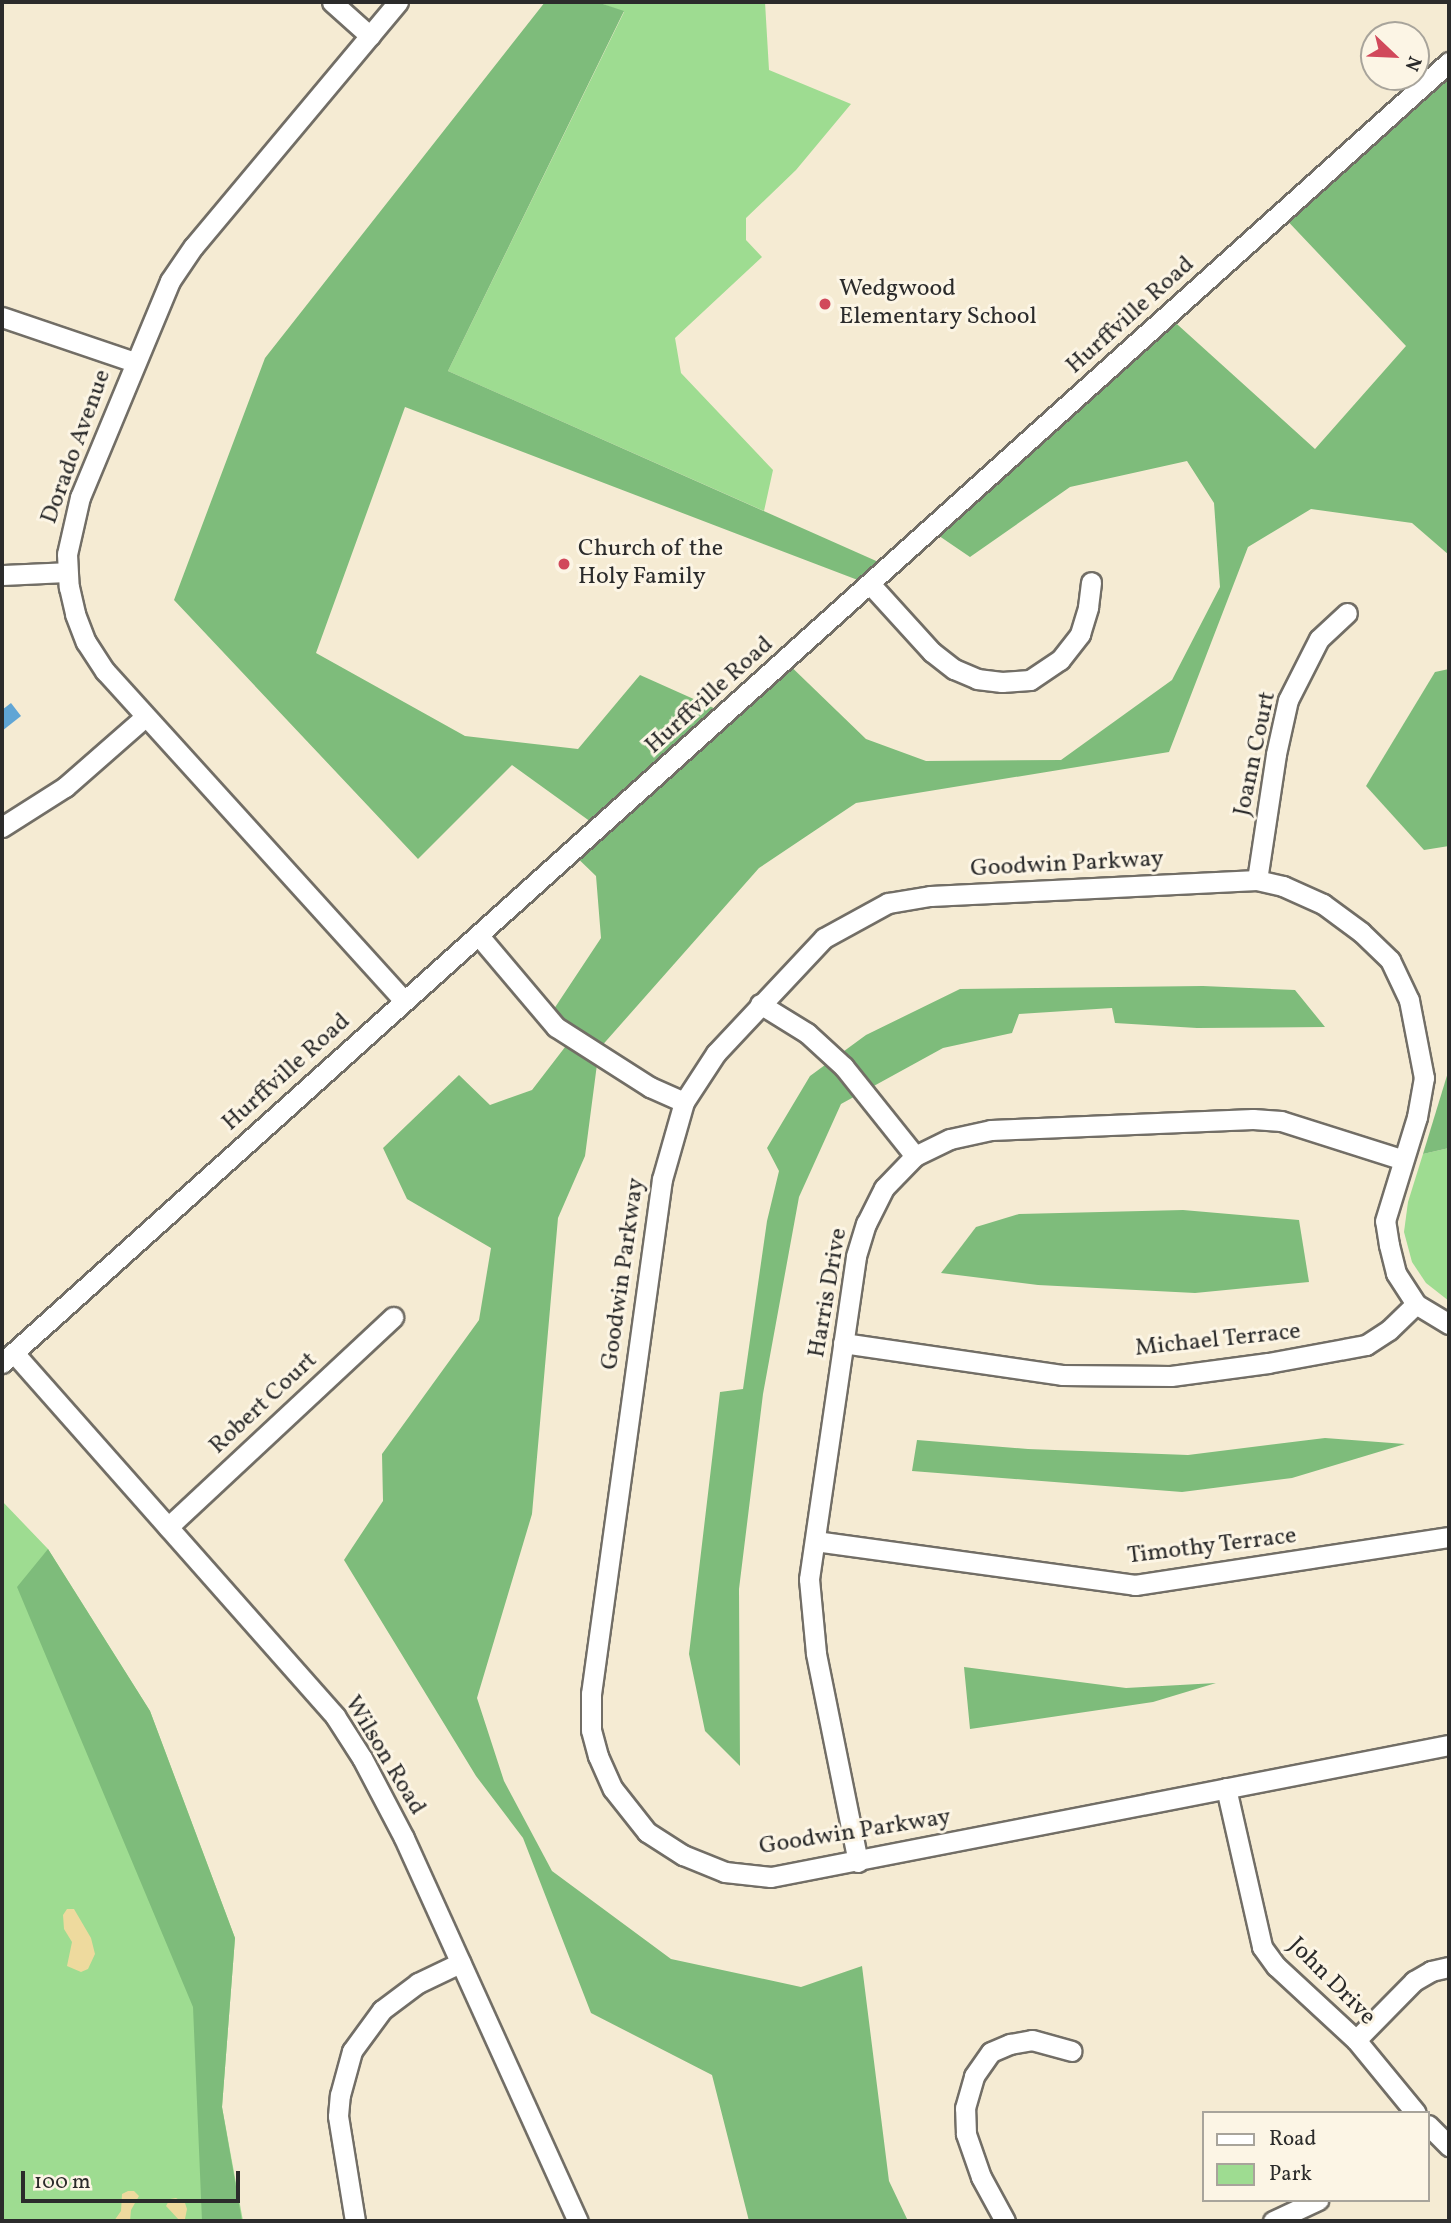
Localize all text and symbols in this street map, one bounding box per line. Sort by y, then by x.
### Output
north arrow [1360,21,1430,91]
text: N [1398,52,1427,75]
street label: Hurffville Road [1061,251,1201,381]
place label: Wedgwood Elementary School [839,276,1037,332]
marker: Wedgwood Elementary School [817,296,833,312]
street label: Dorado Avenue [36,366,118,528]
place label: Church of the Holy Family [578,536,721,592]
marker: Church of the Holy Family [556,556,572,572]
street label: Hurffville Road [640,631,780,761]
street label: Joann Court [1229,689,1283,819]
street label: Goodwin Parkway [970,846,1164,884]
street label: Hurffville Road [217,1008,357,1138]
street label: Goodwin Parkway [596,1176,652,1372]
street label: Harris Drive [803,1226,855,1360]
street label: Michael Terrace [1133,1318,1303,1364]
street label: Robert Court [204,1347,324,1461]
street label: Timothy Terrace [1125,1522,1299,1572]
street label: Wilson Road [337,1691,431,1821]
street label: Goodwin Parkway [757,1804,953,1862]
street label: John Drive [1281,1932,1381,2032]
legend [1202,2111,1430,2202]
text: Road [1269,2125,1316,2154]
scale bar [24,2156,243,2200]
text: Park [1269,2160,1312,2189]
text: 100 m [34,2168,91,2197]

